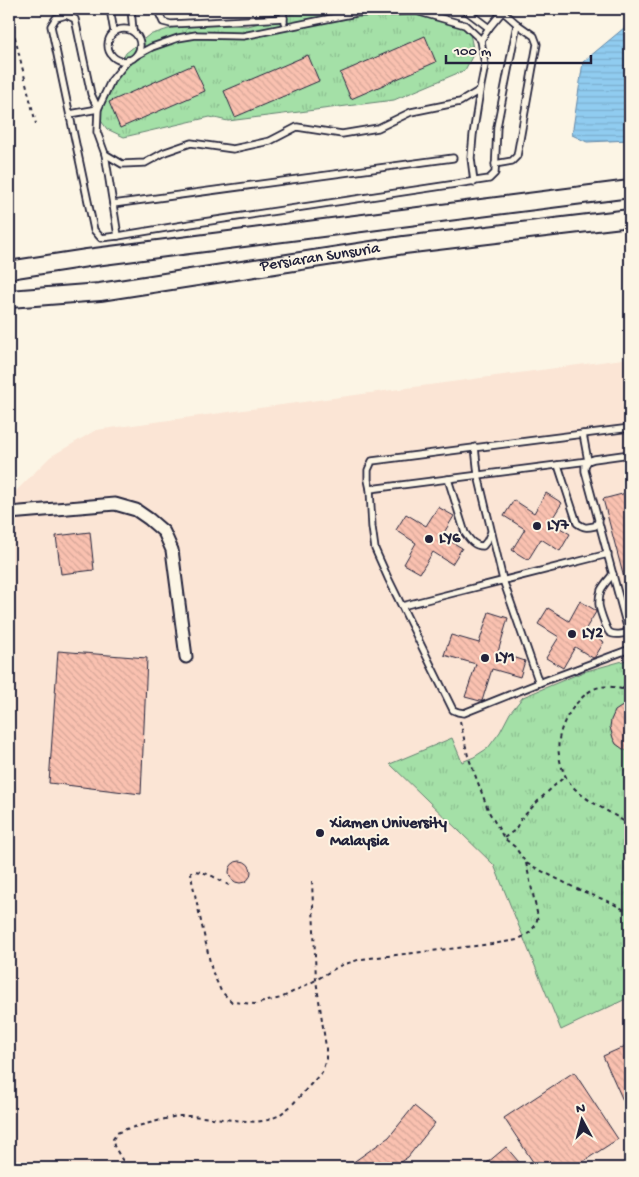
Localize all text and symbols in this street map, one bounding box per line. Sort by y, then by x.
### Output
scale bar [446,32,592,64]
text: 100 m [453,43,492,61]
street label: Persiaran Sunsuria [258,239,382,277]
place label: LY7 [547,517,569,536]
marker: LY7 [531,520,543,532]
place label: LY6 [439,530,461,549]
marker: LY6 [423,533,435,545]
place label: LY2 [582,625,603,644]
marker: LY2 [566,628,578,640]
place label: LY1 [495,649,515,668]
marker: LY1 [479,652,491,664]
place label: Xiamen University Malaysia [329,815,447,852]
marker: Xiamen University Malaysia [314,827,326,839]
north arrow [556,1094,606,1144]
text: N [575,1101,586,1119]

